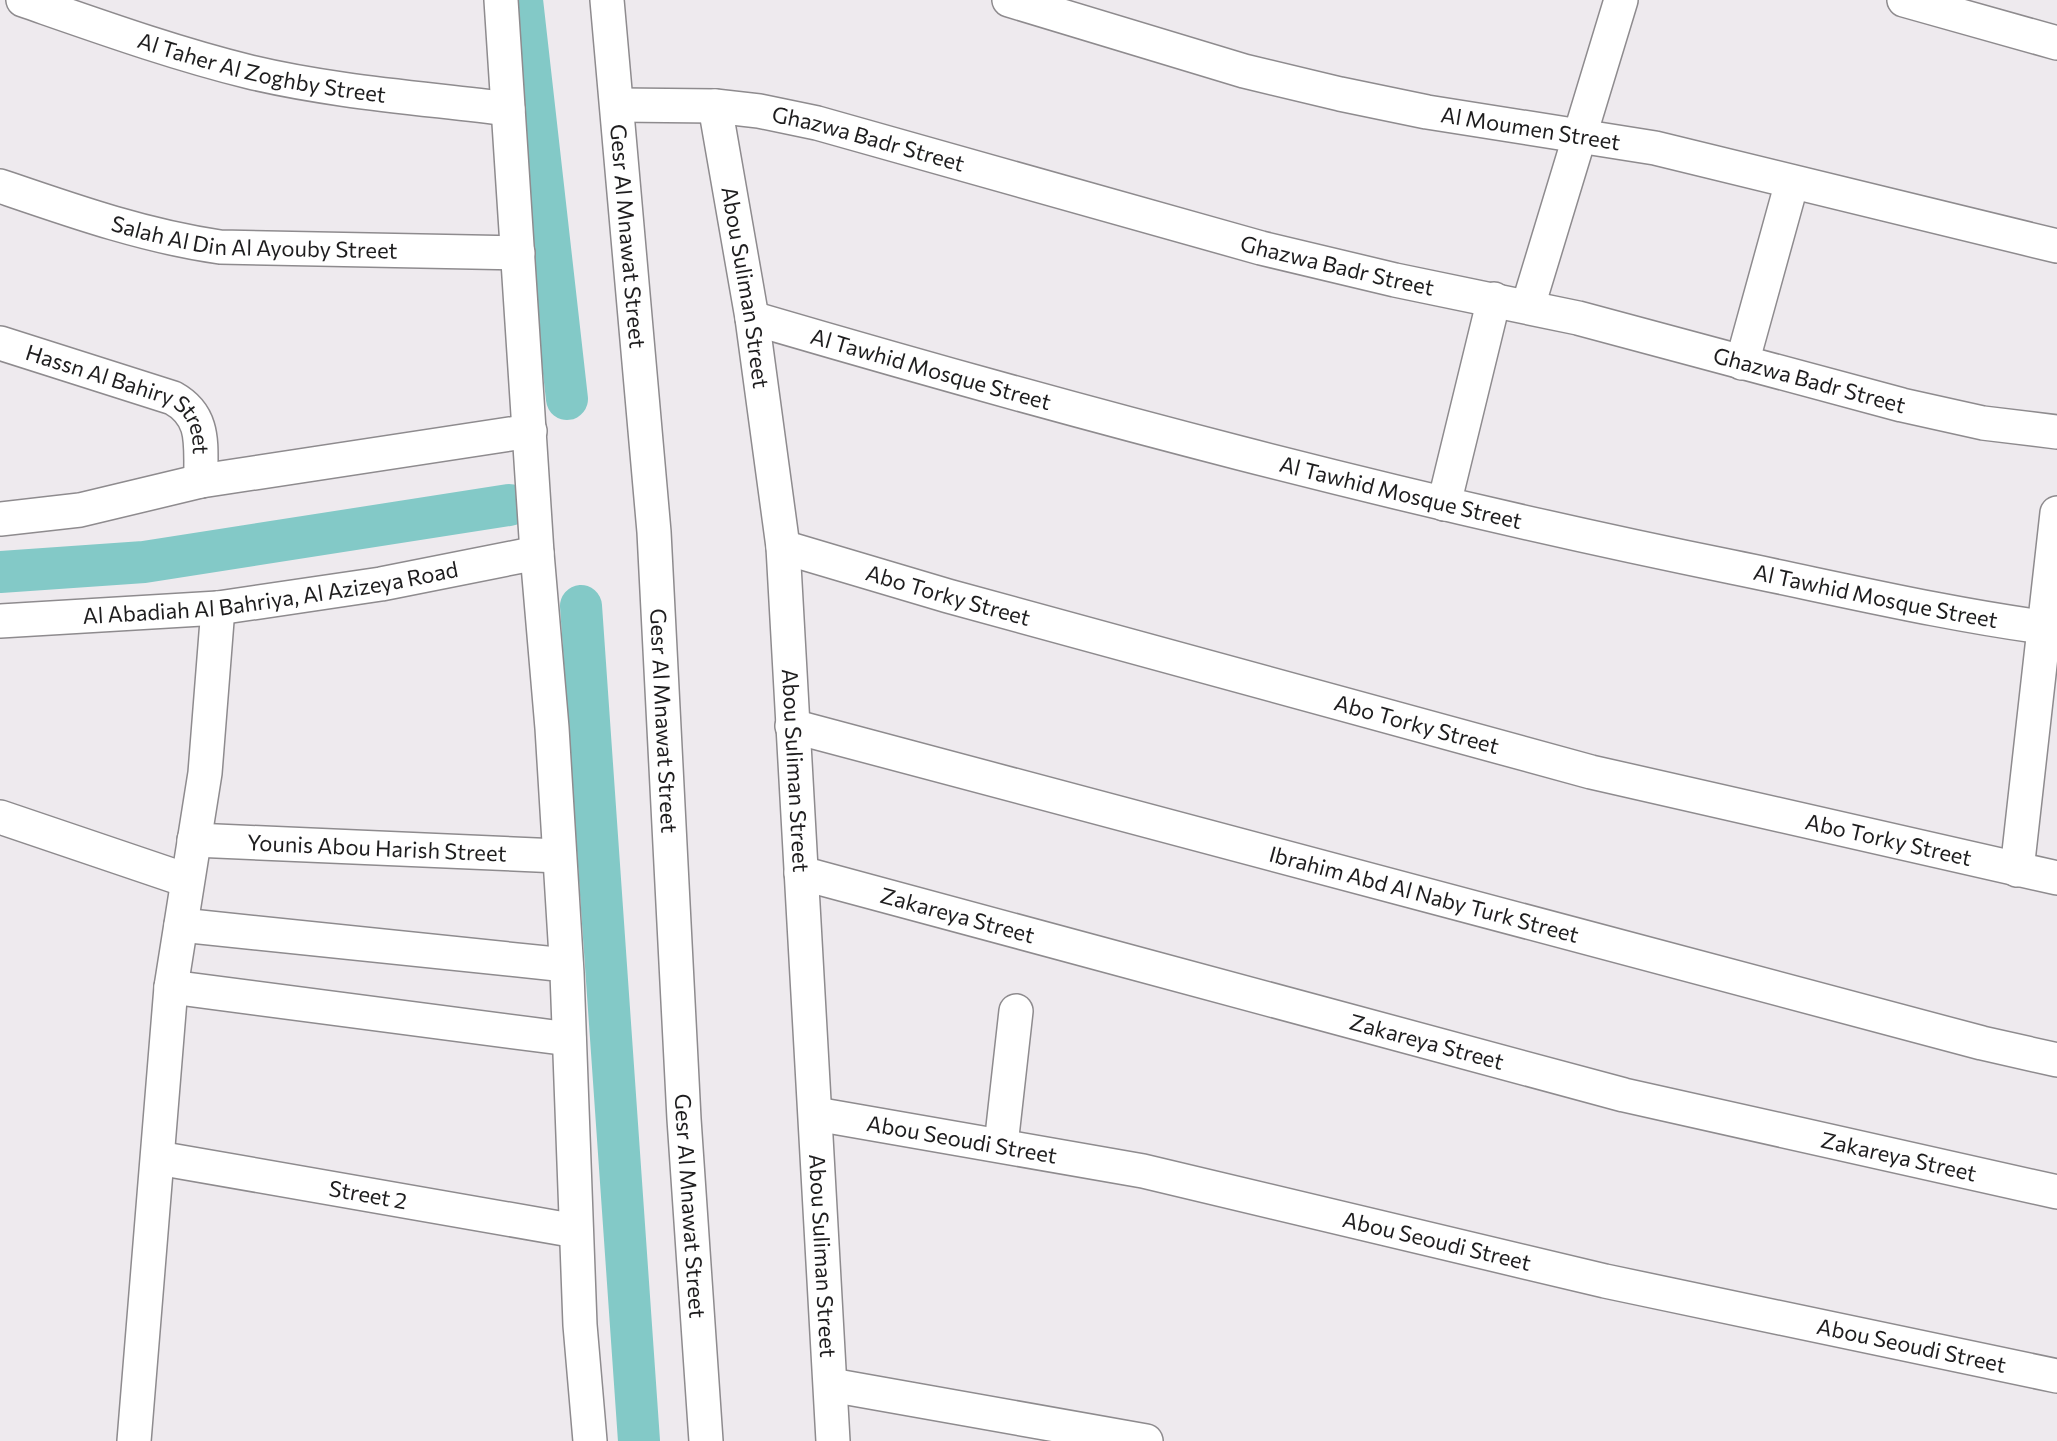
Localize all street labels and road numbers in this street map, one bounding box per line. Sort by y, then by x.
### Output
street label: Al Taher Al Zoghby Street [134,26,388,108]
street label: Ghazwa Badr Street [770,100,968,177]
street label: Al Moumen Street [1439,100,1622,155]
street label: Gesr Al Mnawat Street [605,123,652,349]
street label: Abou Suliman Street [716,184,775,390]
street label: Salah Al Din Al Ayouby Street [108,209,398,264]
street label: Ghazwa Badr Street [1237,229,1436,301]
street label: Al Tawhid Mosque Street [808,322,1054,415]
street label: Hassn Al Bahiry Street [23,338,215,455]
street label: Ghazwa Badr Street [1710,341,1909,418]
street label: Al Tawhid Mosque Street [1277,450,1525,534]
street label: Al Abadiah Al Bahriya, Al Azizeya Road [82,555,460,629]
street label: Abo Torky Street [863,558,1033,631]
street label: Al Tawhid Mosque Street [1751,558,2000,633]
street label: Gesr Al Mnawat Street [645,608,683,834]
street label: Abou Suliman Street [777,668,815,873]
street label: Abo Torky Street [1331,688,1502,759]
street label: Abo Torky Street [1803,807,1974,871]
street label: Younis Abou Harish Street [247,828,507,867]
street label: Ibrahim Abd Al Naby Turk Street [1266,840,1582,948]
street label: Zakareya Street [877,881,1038,948]
street label: Zakareya Street [1347,1008,1507,1075]
street label: Gesr Al Mnawat Street [670,1093,712,1319]
street label: Abou Seoudi Street [865,1109,1059,1169]
street label: Zakareya Street [1819,1126,1979,1187]
street label: Abou Suliman Street [804,1153,842,1358]
street label: Street 2 [327,1174,409,1214]
street label: Abou Seoudi Street [1340,1205,1534,1276]
street label: Abou Seoudi Street [1815,1312,2009,1378]

